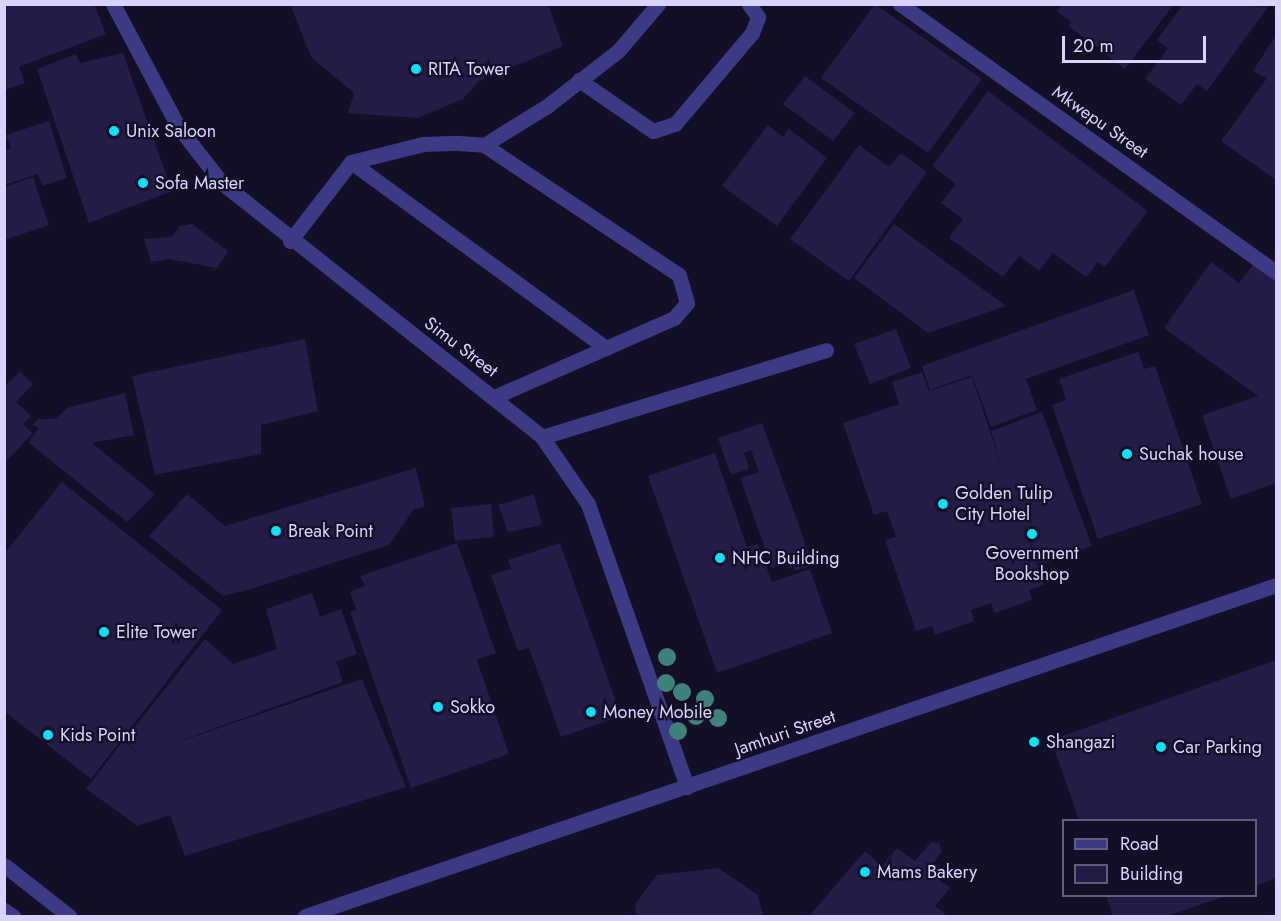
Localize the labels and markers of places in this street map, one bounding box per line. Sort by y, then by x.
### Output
place label: RITA Tower [428,58,510,80]
marker: RITA Tower [409,62,423,76]
place label: Unix Saloon [126,120,216,142]
marker: Unix Saloon [107,124,121,138]
place label: Sofa Master [155,172,244,194]
marker: Sofa Master [136,176,150,190]
place label: Suchak house [1139,443,1244,465]
marker: Suchak house [1120,447,1134,461]
place label: Golden Tulip City Hotel [955,483,1053,526]
marker: Golden Tulip City Hotel [936,497,950,511]
place label: Break Point [288,520,373,542]
marker: Break Point [269,524,283,538]
marker: Government Bookshop [1025,527,1039,541]
place label: Government Bookshop [985,543,1079,586]
place label: NHC Building [732,547,840,569]
marker: NHC Building [713,551,727,565]
place label: Elite Tower [116,621,197,643]
marker: Elite Tower [97,625,111,639]
place label: Sokko [450,696,495,718]
marker: Sokko [431,700,445,714]
place label: Money Mobile [603,701,712,723]
marker: Money Mobile [584,705,598,719]
place label: Kids Point [60,724,135,746]
marker: Kids Point [41,728,55,742]
place label: Shangazi [1046,731,1115,753]
marker: Shangazi [1027,735,1041,749]
place label: Car Parking [1173,736,1262,758]
marker: Car Parking [1154,740,1168,754]
place label: Mams Bakery [877,861,977,883]
marker: Mams Bakery [858,865,872,879]

